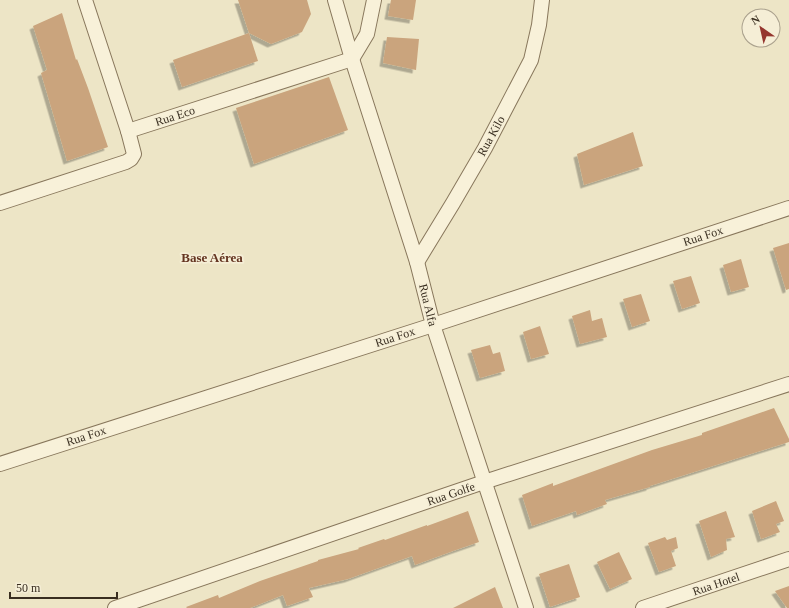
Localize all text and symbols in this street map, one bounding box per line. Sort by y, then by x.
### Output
north arrow [741,8,781,48]
text: N [749,12,762,27]
street label: Rua Eco [153,103,197,129]
street label: Rua Kilo [474,114,508,158]
street label: Rua Fox [681,223,725,249]
district label: Base Aérea [181,250,243,265]
street label: Rua Alfa [416,282,440,328]
street label: Rua Fox [373,324,417,350]
street label: Rua Fox [64,423,108,449]
street label: Rua Golfe [425,479,477,509]
street label: Rua Hotel [691,569,742,599]
scale bar [10,574,117,600]
text: 50 m [16,581,41,595]

